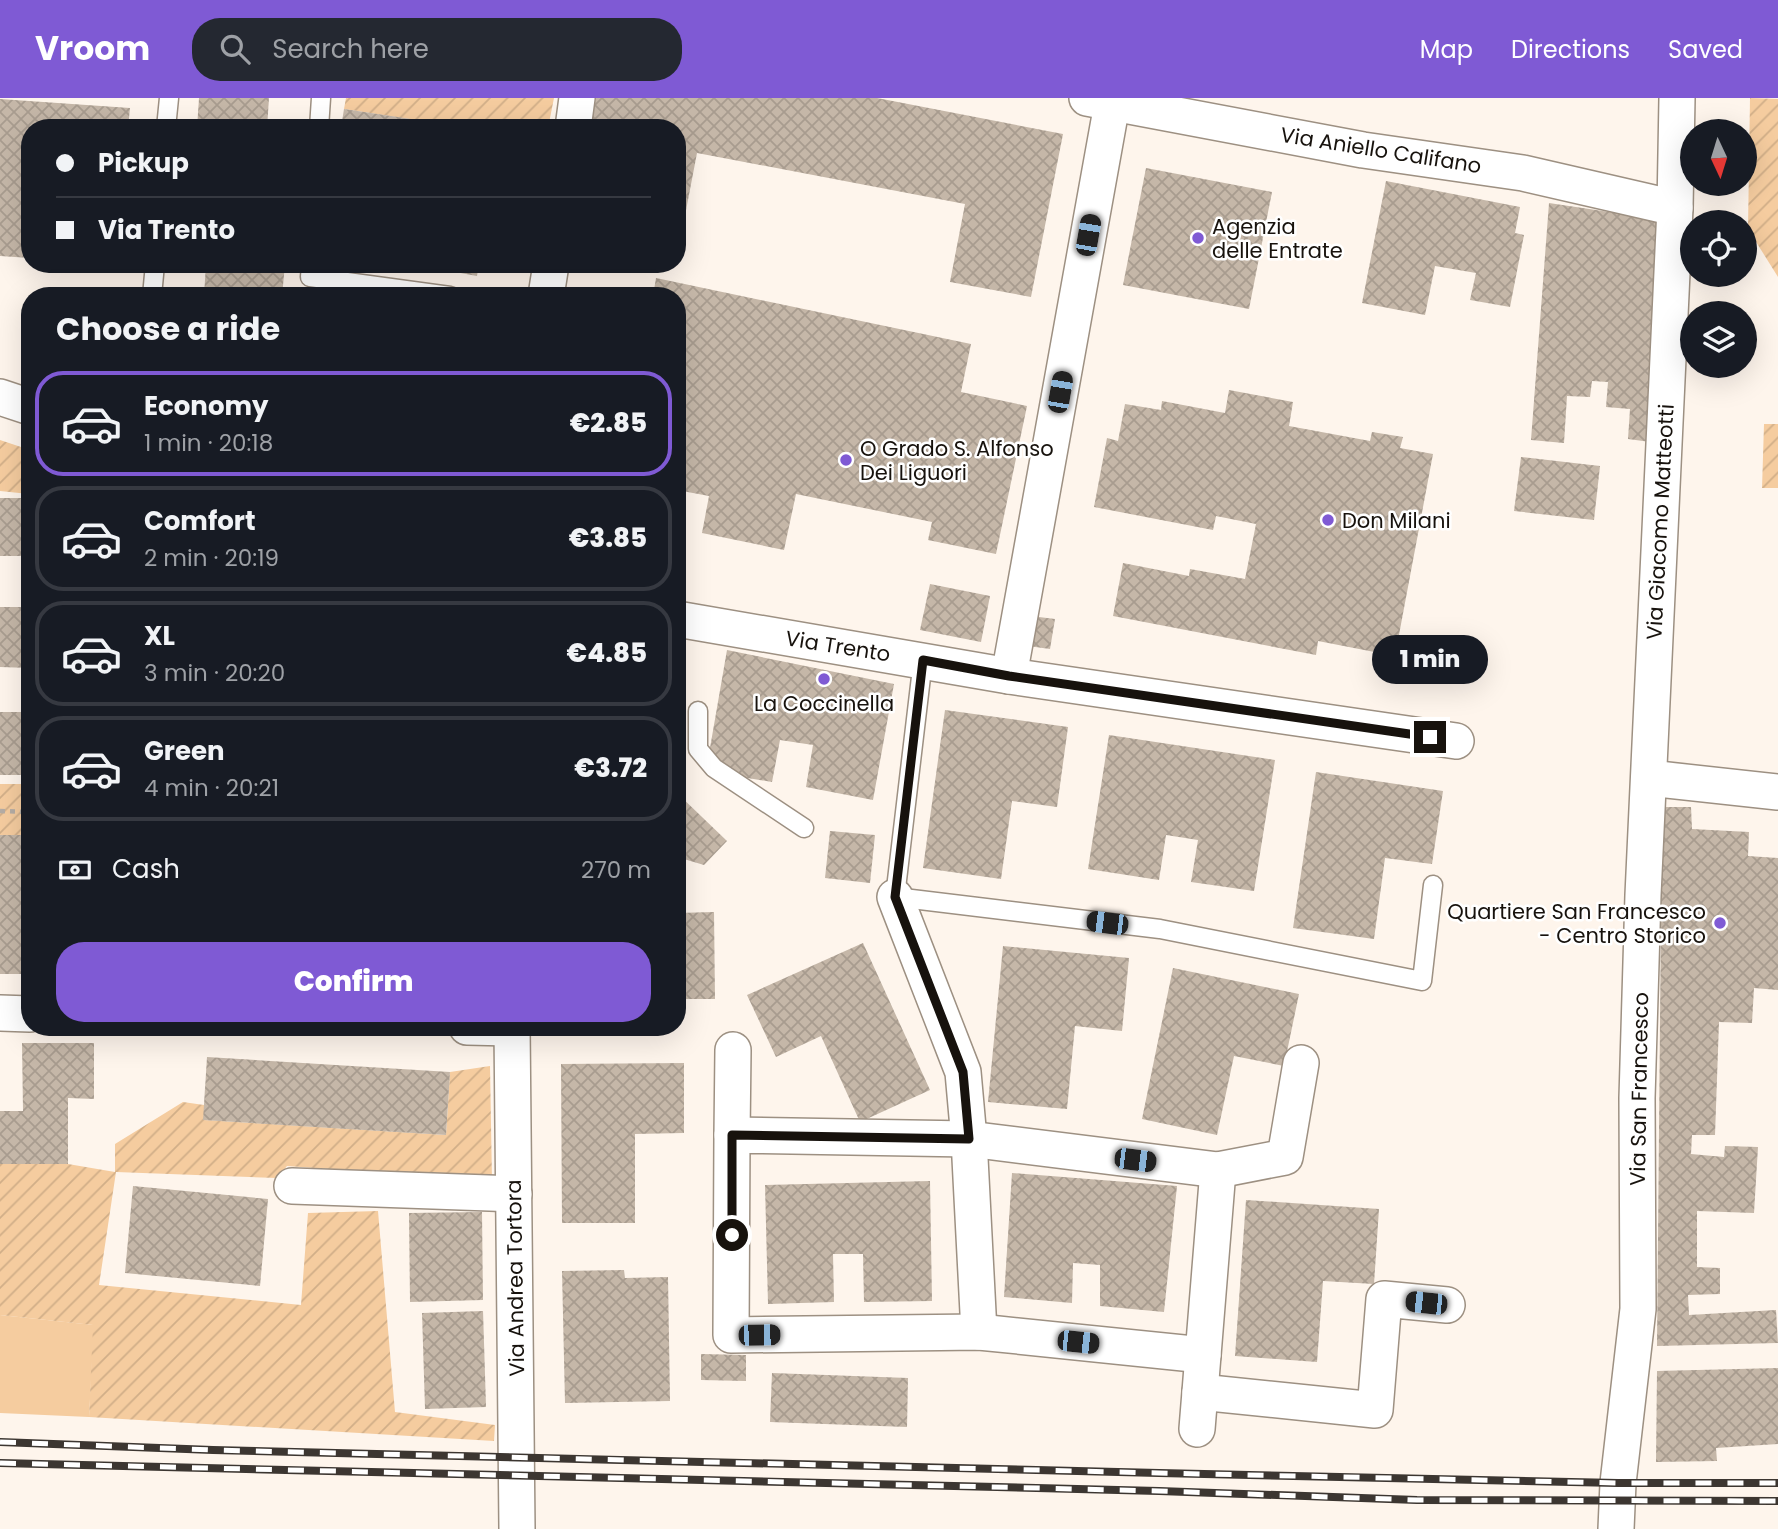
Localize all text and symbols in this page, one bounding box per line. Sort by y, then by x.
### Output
search box [192,18,682,81]
text: Vroom [35,25,150,72]
icon: search [216,30,254,68]
text: Search here [272,31,429,67]
text: Map [1420,33,1473,66]
text: Directions [1511,33,1630,66]
text: Saved [1668,33,1743,66]
north arrow [1680,119,1757,196]
map controls [1680,119,1757,378]
street label: Via Aniello Califano [1278,120,1484,180]
text: Pickup [98,145,189,181]
button: locate [1680,210,1757,287]
text: Via Trento [98,212,235,248]
car [1075,212,1102,258]
place label: Agenzia delle Entrate [1212,212,1343,265]
marker: Agenzia delle Entrate [1190,230,1206,246]
button: layers [1680,301,1757,378]
text: Choose a ride [56,306,280,351]
car [1047,369,1074,415]
text: Economy [144,388,268,424]
icon: car [60,392,123,455]
street label: Via Giacomo Matteotti [1639,403,1681,641]
text: €2.85 [570,405,647,441]
text: 1 min · 20:18 [144,427,273,459]
place label: O Grado S. Alfonso Dei Liguori [860,434,1054,487]
marker: O Grado S. Alfonso Dei Liguori [838,452,854,468]
text: Comfort [144,503,256,539]
place label: Don Milani [1342,506,1451,535]
icon: car [60,507,123,570]
marker: Don Milani [1320,512,1336,528]
text: €3.85 [569,520,647,556]
text: 2 min · 20:19 [144,542,279,574]
text: XL [144,618,175,654]
icon: car [60,622,123,685]
street label: Via Trento [783,623,893,669]
text: €4.85 [567,635,647,671]
callout: 1 min [1372,636,1488,684]
text: 1 min [1400,643,1460,675]
text: 3 min · 20:20 [144,657,285,689]
marker: La Coccinella [816,671,832,687]
place label: La Coccinella [754,689,894,718]
route end [1414,721,1446,753]
text: Green [144,733,225,769]
icon: car [60,737,123,800]
text: €3.72 [574,750,647,786]
text: 4 min · 20:21 [144,772,279,804]
icon: cash [56,851,94,889]
text: Cash [112,851,180,887]
text: 270 m [581,854,651,886]
place label: Quartiere San Francesco - Centro Storico [1447,897,1706,950]
car [1085,910,1130,936]
marker: Quartiere San Francesco - Centro Storico [1712,915,1728,931]
button: Confirm [56,942,651,1022]
street label: Via San Francesco [1623,992,1655,1186]
car [1113,1147,1158,1173]
street label: Via Andrea Tortora [499,1179,531,1377]
route start [716,1219,748,1251]
car [1405,1290,1448,1316]
car [738,1324,781,1346]
car [1057,1329,1100,1355]

